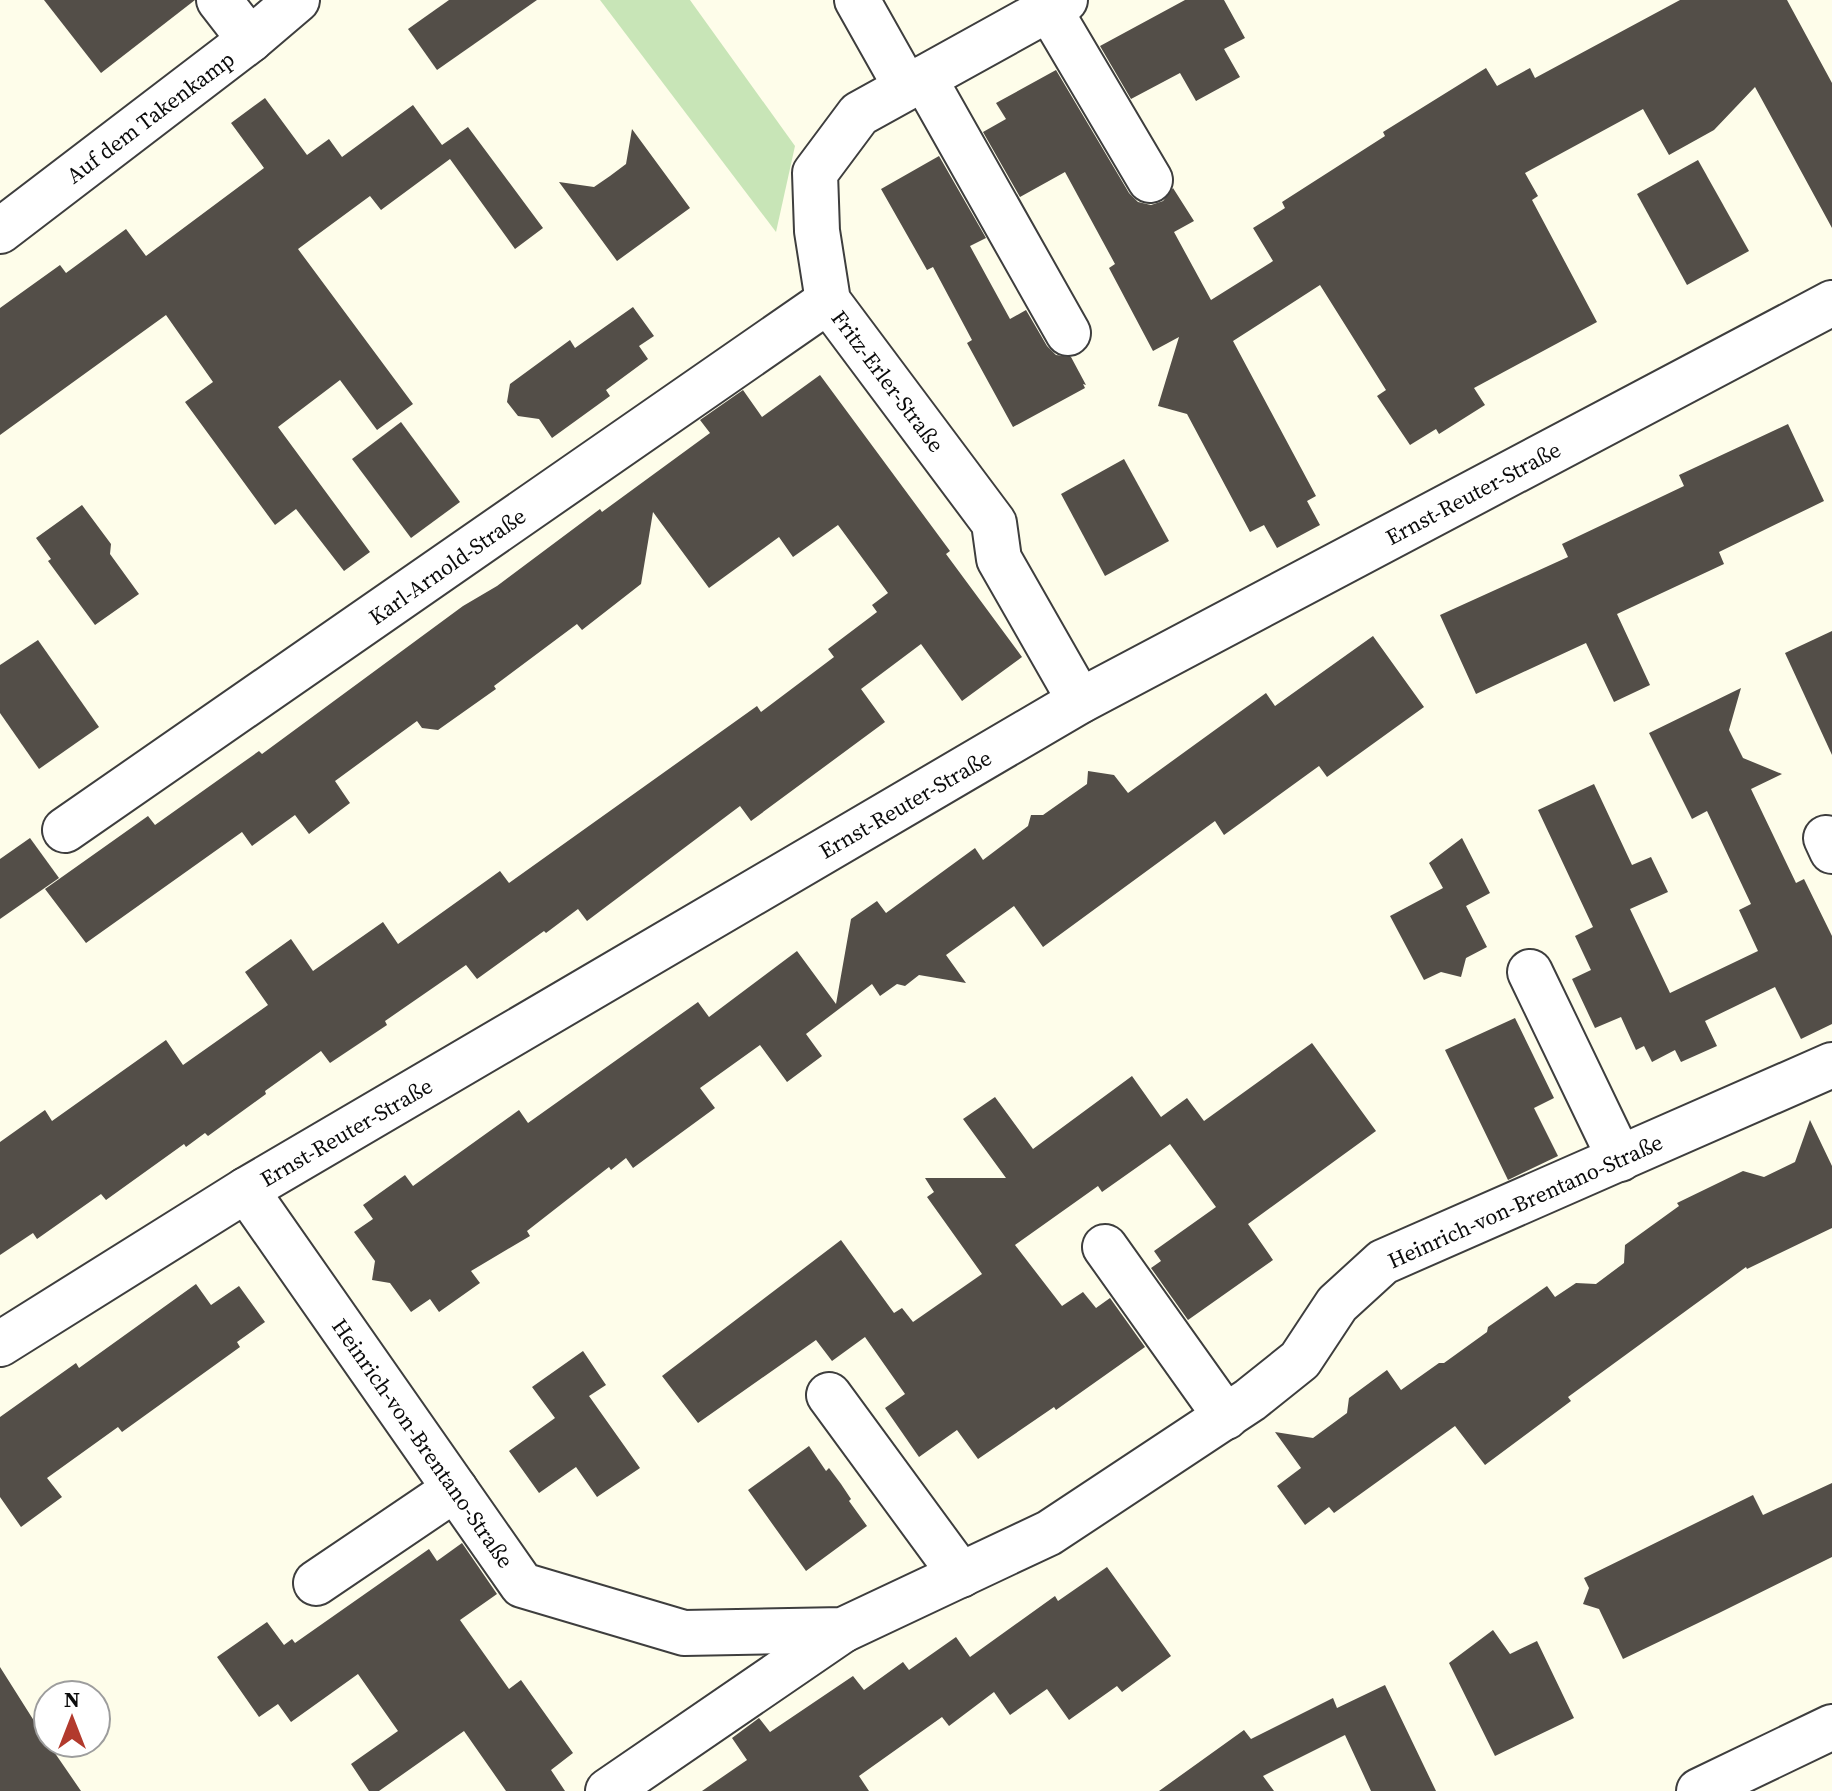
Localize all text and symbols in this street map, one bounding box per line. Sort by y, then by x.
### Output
street label: Auf dem Takenkamp [60,44,240,190]
street label: Fritz-Erler-Straße [825,304,951,458]
street label: Ernst-Reuter-Straße [1380,434,1566,552]
street label: Karl-Arnold-Straße [363,501,531,631]
street label: Ernst-Reuter-Straße [813,742,997,866]
street label: Ernst-Reuter-Straße [254,1070,438,1194]
street label: Heinrich-von-Brentano-Straße [1383,1127,1667,1275]
street label: Heinrich-von-Brentano-Straße [325,1312,521,1574]
north arrow [32,1679,112,1759]
text: N [64,1684,80,1714]

